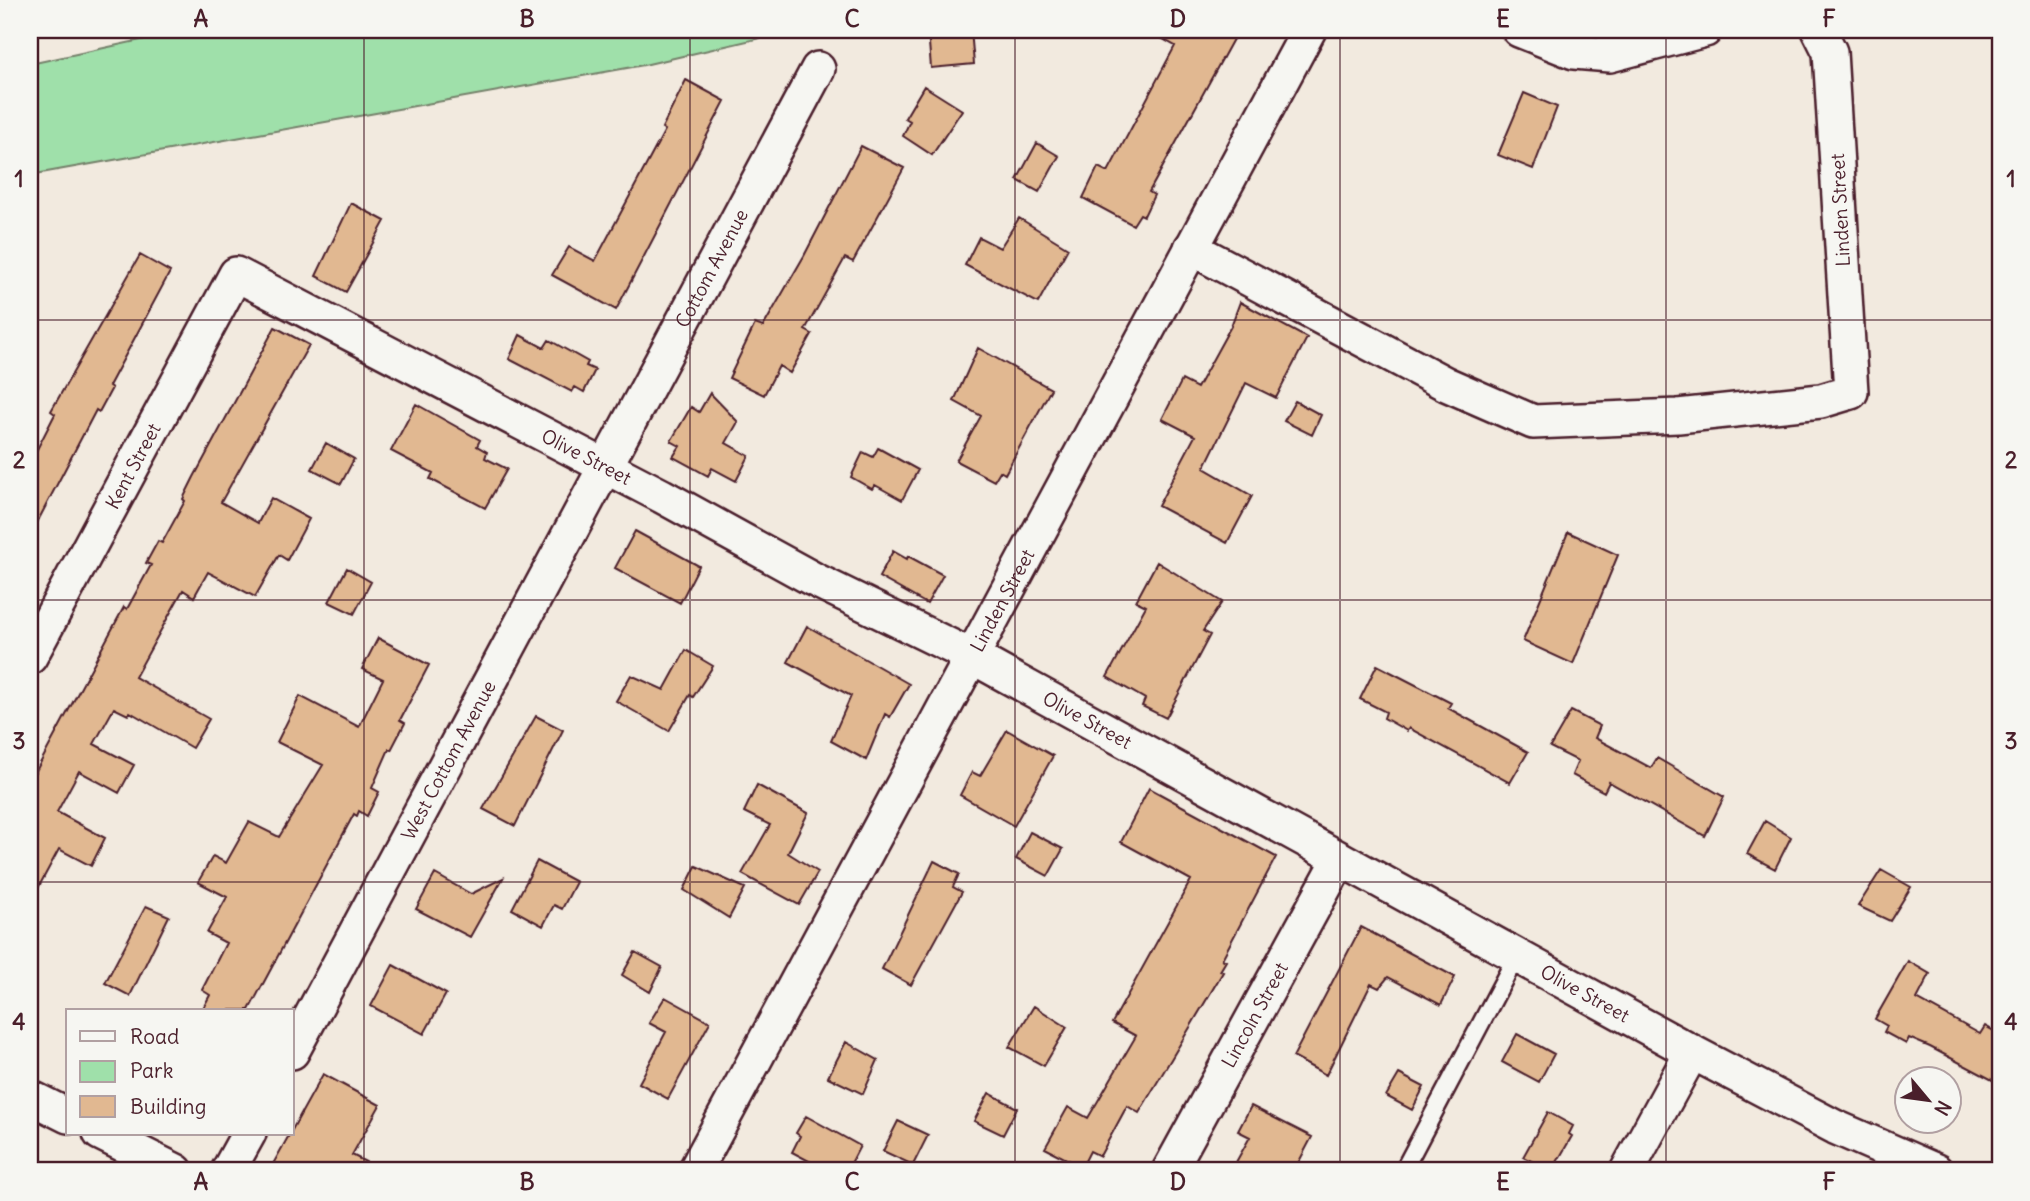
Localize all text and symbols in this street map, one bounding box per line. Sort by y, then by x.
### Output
text: A [194,4,209,33]
text: B [519,4,535,33]
text: C [844,4,860,33]
text: D [1170,4,1186,33]
text: E [1496,4,1510,33]
text: F [1822,4,1836,33]
street label: Linden Street [1825,153,1855,267]
text: 1 [14,164,24,193]
text: 1 [2006,164,2016,193]
street label: Cottom Avenue [670,205,753,332]
street label: Kent Street [100,419,166,513]
street label: Olive Street [537,423,635,490]
text: 2 [13,445,26,474]
text: 2 [2005,445,2018,474]
street label: Linden Street [965,545,1039,656]
street label: West Cottom Avenue [396,676,501,844]
street label: Olive Street [1039,686,1136,754]
text: 3 [12,726,26,755]
text: 3 [2004,726,2018,755]
street label: Lincoln Street [1216,958,1293,1072]
street label: Olive Street [1536,959,1634,1027]
text: 4 [12,1007,26,1036]
text: 4 [2004,1007,2018,1036]
legend [66,1009,294,1134]
text: Road [130,1023,179,1050]
text: Park [130,1057,173,1084]
north arrow [1894,1064,1964,1134]
text: Building [130,1093,206,1120]
text: N [1929,1097,1957,1120]
text: A [194,1167,209,1196]
text: B [519,1167,535,1196]
text: C [844,1167,860,1196]
text: D [1170,1167,1186,1196]
text: E [1496,1167,1510,1196]
text: F [1822,1167,1836,1196]

